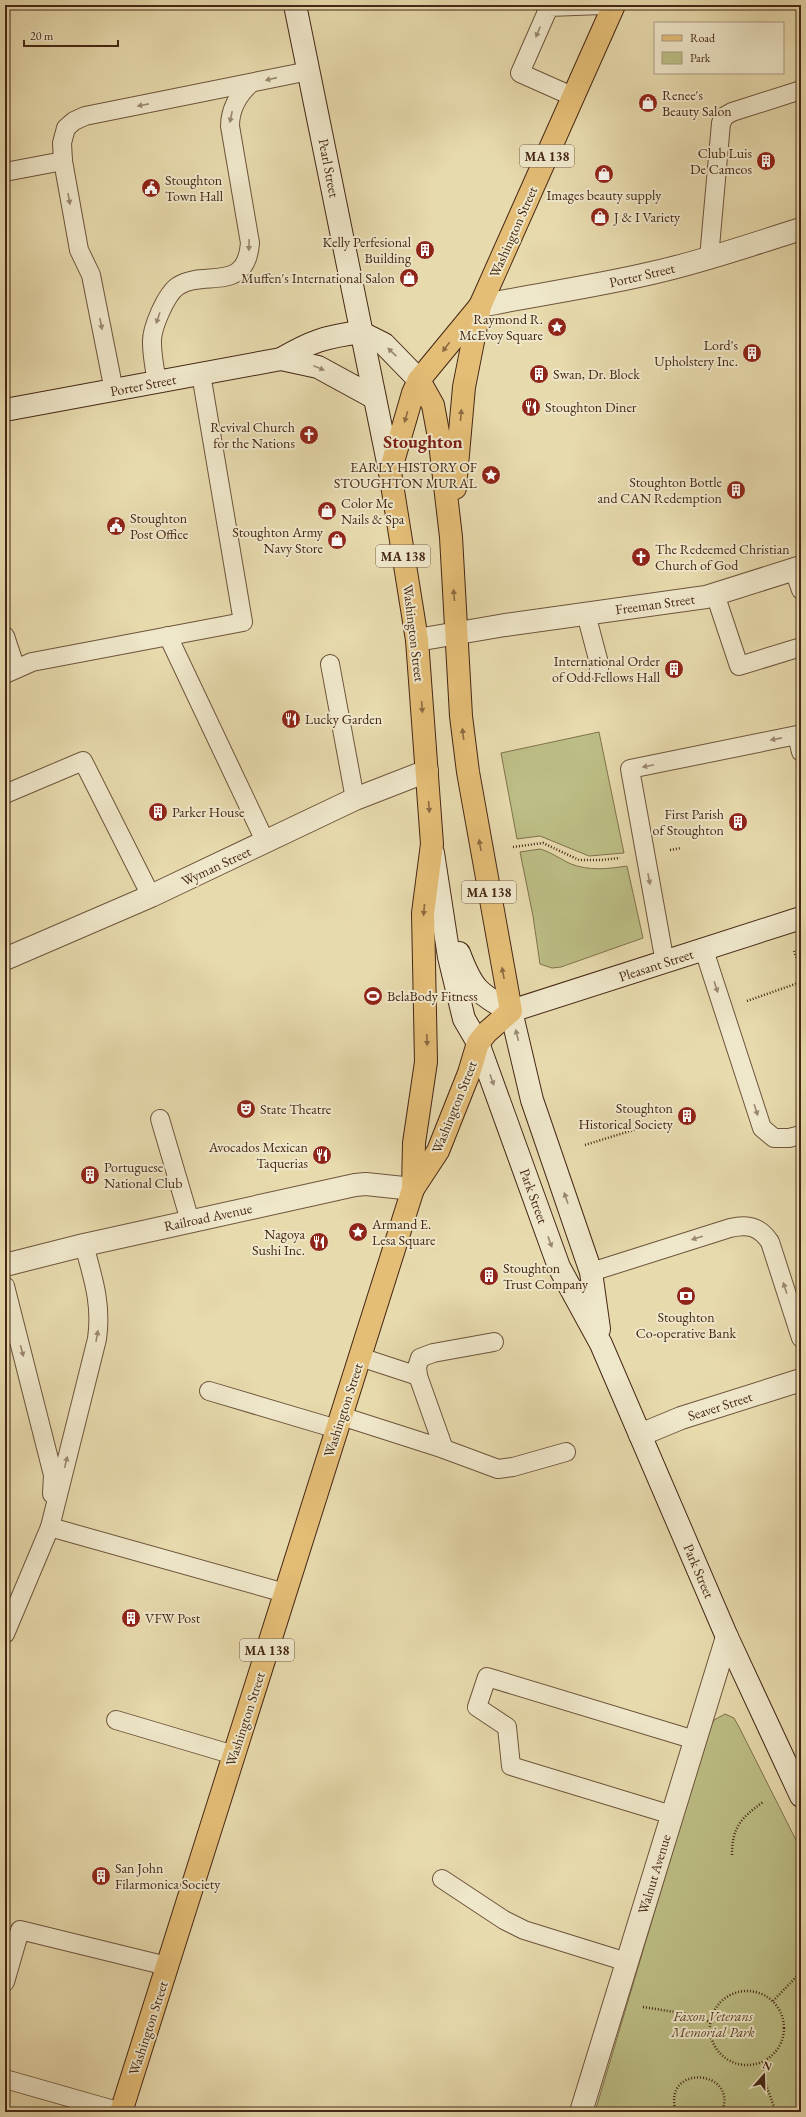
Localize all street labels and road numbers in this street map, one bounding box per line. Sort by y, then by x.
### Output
street label: Pearl Street [314,137,344,200]
road number: MA 138 [520,145,574,167]
street label: Washington Street [485,183,541,280]
street label: Porter Street [607,259,677,291]
street label: Porter Street [109,370,178,400]
road number: MA 138 [376,545,430,567]
street label: Washington Street [399,583,429,683]
street label: Freeman Street [614,589,696,618]
street label: Wyman Street [178,842,254,890]
road number: MA 138 [462,881,516,903]
street label: Pleasant Street [616,944,696,986]
street label: Washington Street [427,1058,481,1156]
street label: Park Street [516,1166,552,1227]
street label: Railroad Avenue [162,1199,254,1235]
street label: Washington Street [319,1360,367,1459]
street label: Seaver Street [685,1387,755,1425]
street label: Park Street [679,1541,719,1601]
road number: MA 138 [240,1639,294,1661]
street label: Washington Street [221,1669,269,1768]
street label: Walnut Avenue [633,1831,675,1916]
street label: Washington Street [124,1978,172,2077]

